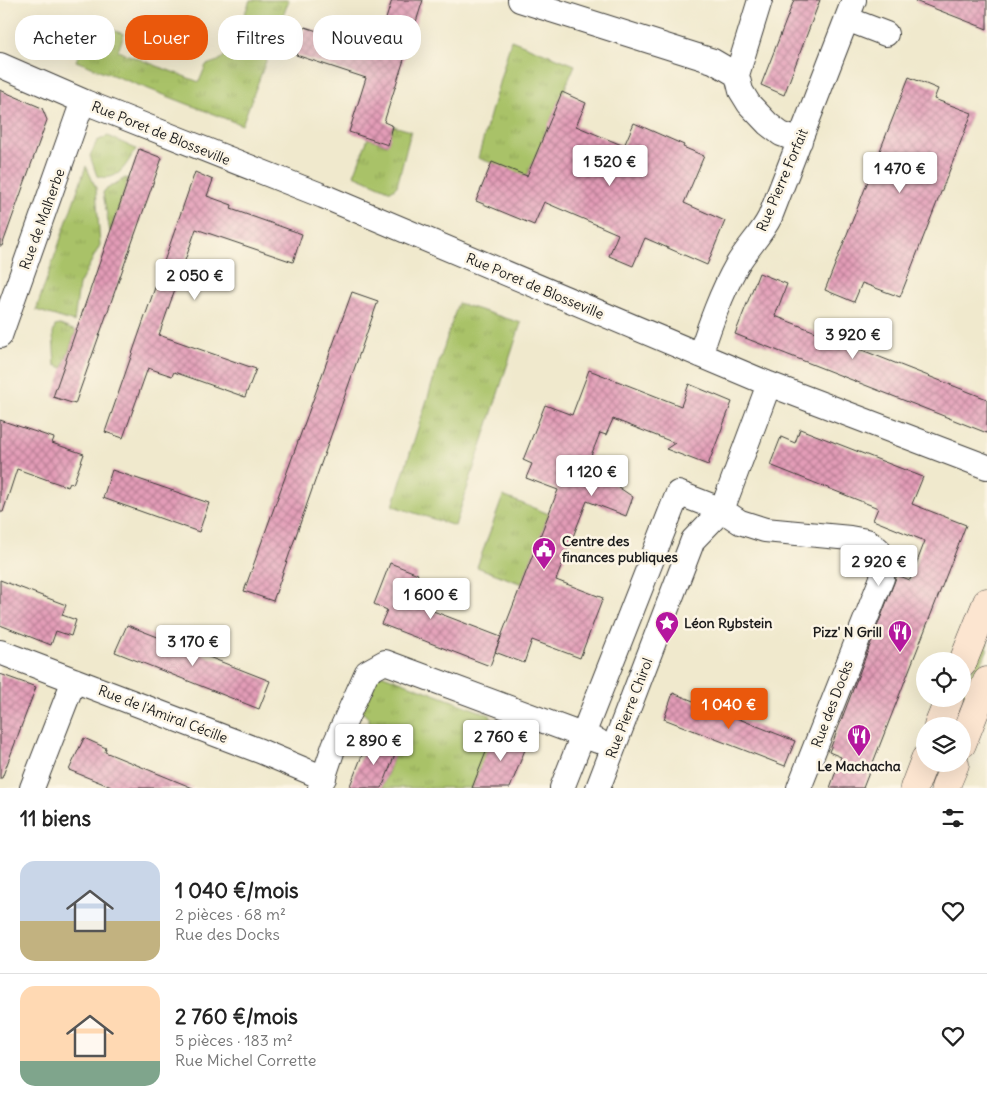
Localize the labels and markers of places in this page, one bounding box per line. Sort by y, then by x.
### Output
pin: 1 520 € [564,144,656,187]
pin: 1 470 € [854,152,946,194]
pin: 2 050 € [149,258,241,301]
pin: 3 920 € [807,318,899,360]
pin: 1 120 € [546,454,638,497]
place label: Centre des finances publiques [562,532,679,566]
public building icon: Centre des finances publiques [531,536,557,570]
pin: 2 920 € [833,544,925,587]
pin: 1 600 € [385,578,477,620]
place icon: Léon Rybstein [654,610,680,644]
place label: Léon Rybstein [684,614,772,632]
restaurant icon: Pizz' N Grill [887,619,913,653]
place label: Pizz' N Grill [813,623,882,641]
pin: 3 170 € [147,624,239,667]
pin: 1 040 € [683,688,775,730]
pin: 2 760 € [455,720,547,762]
restaurant icon: Le Machacha [846,723,872,757]
pin: 2 890 € [328,724,420,766]
place label: Le Machacha [817,757,901,775]

